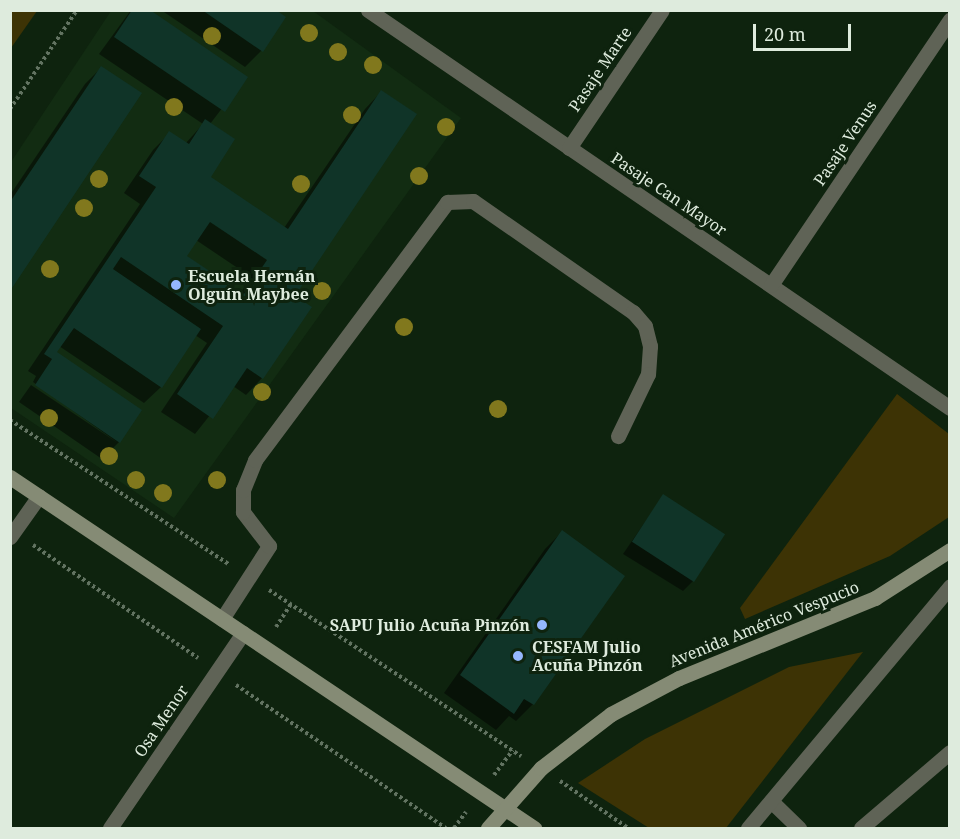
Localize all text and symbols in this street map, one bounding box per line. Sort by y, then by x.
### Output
scale bar [756,12,854,50]
text: 20 m [764,22,806,46]
street label: Pasaje Marte [565,23,635,115]
street label: Pasaje Venus [809,97,881,189]
street label: Pasaje Can Mayor [608,148,730,240]
place label: Escuela Hernán Olguín Maybee [188,266,315,304]
marker: Escuela Hernán Olguín Maybee [169,278,183,292]
street label: Avenida Américo Vespucio [666,577,862,671]
place label: SAPU Julio Acuña Pinzón [330,615,530,635]
marker: SAPU Julio Acuña Pinzón [535,618,549,632]
place label: CESFAM Julio Acuña Pinzón [532,637,643,675]
marker: CESFAM Julio Acuña Pinzón [509,647,527,665]
street label: Osa Menor [130,681,192,761]

